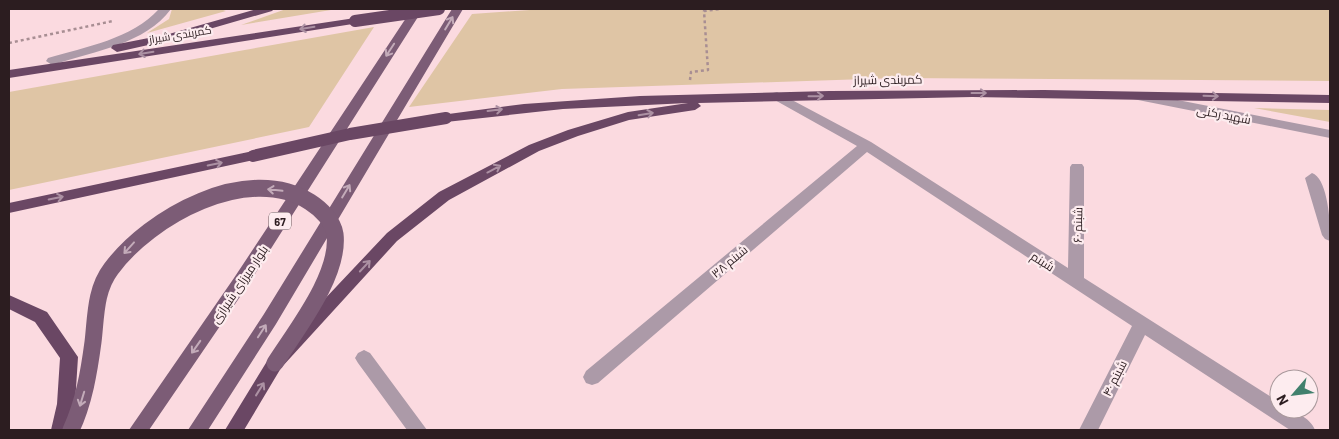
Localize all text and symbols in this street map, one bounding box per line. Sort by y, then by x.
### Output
one-way arrow [444,16,454,30]
street label: کمربندی شیراز [147,23,213,47]
one-way arrow [299,24,315,34]
one-way arrow [385,42,395,56]
one-way arrow [138,48,154,58]
street label: کمربندی شیراز [852,71,923,88]
one-way arrow [970,88,987,98]
one-way arrow [808,91,824,100]
one-way arrow [1203,91,1219,100]
street label: شهید رکنی [1195,102,1252,127]
one-way arrow [486,105,502,115]
one-way arrow [638,108,654,118]
one-way arrow [207,159,223,169]
one-way arrow [486,164,501,173]
one-way arrow [268,185,284,195]
one-way arrow [341,185,351,199]
one-way arrow [48,193,64,202]
street label: ۶۰ شبنم [1070,207,1086,243]
road number: 67 [269,212,291,230]
one-way arrow [123,241,135,254]
street label: بلوار میرزای شیرازی [208,242,271,326]
street label: شبنم ۳۸ [708,242,751,282]
street label: شبنم [1028,248,1057,275]
one-way arrow [359,260,371,272]
one-way arrow [257,324,268,338]
one-way arrow [191,340,201,354]
street label: شبنم ۴۰ [1099,358,1131,399]
north arrow [1269,369,1319,419]
one-way arrow [255,382,265,396]
one-way arrow [76,391,86,407]
text: N [1272,392,1292,408]

